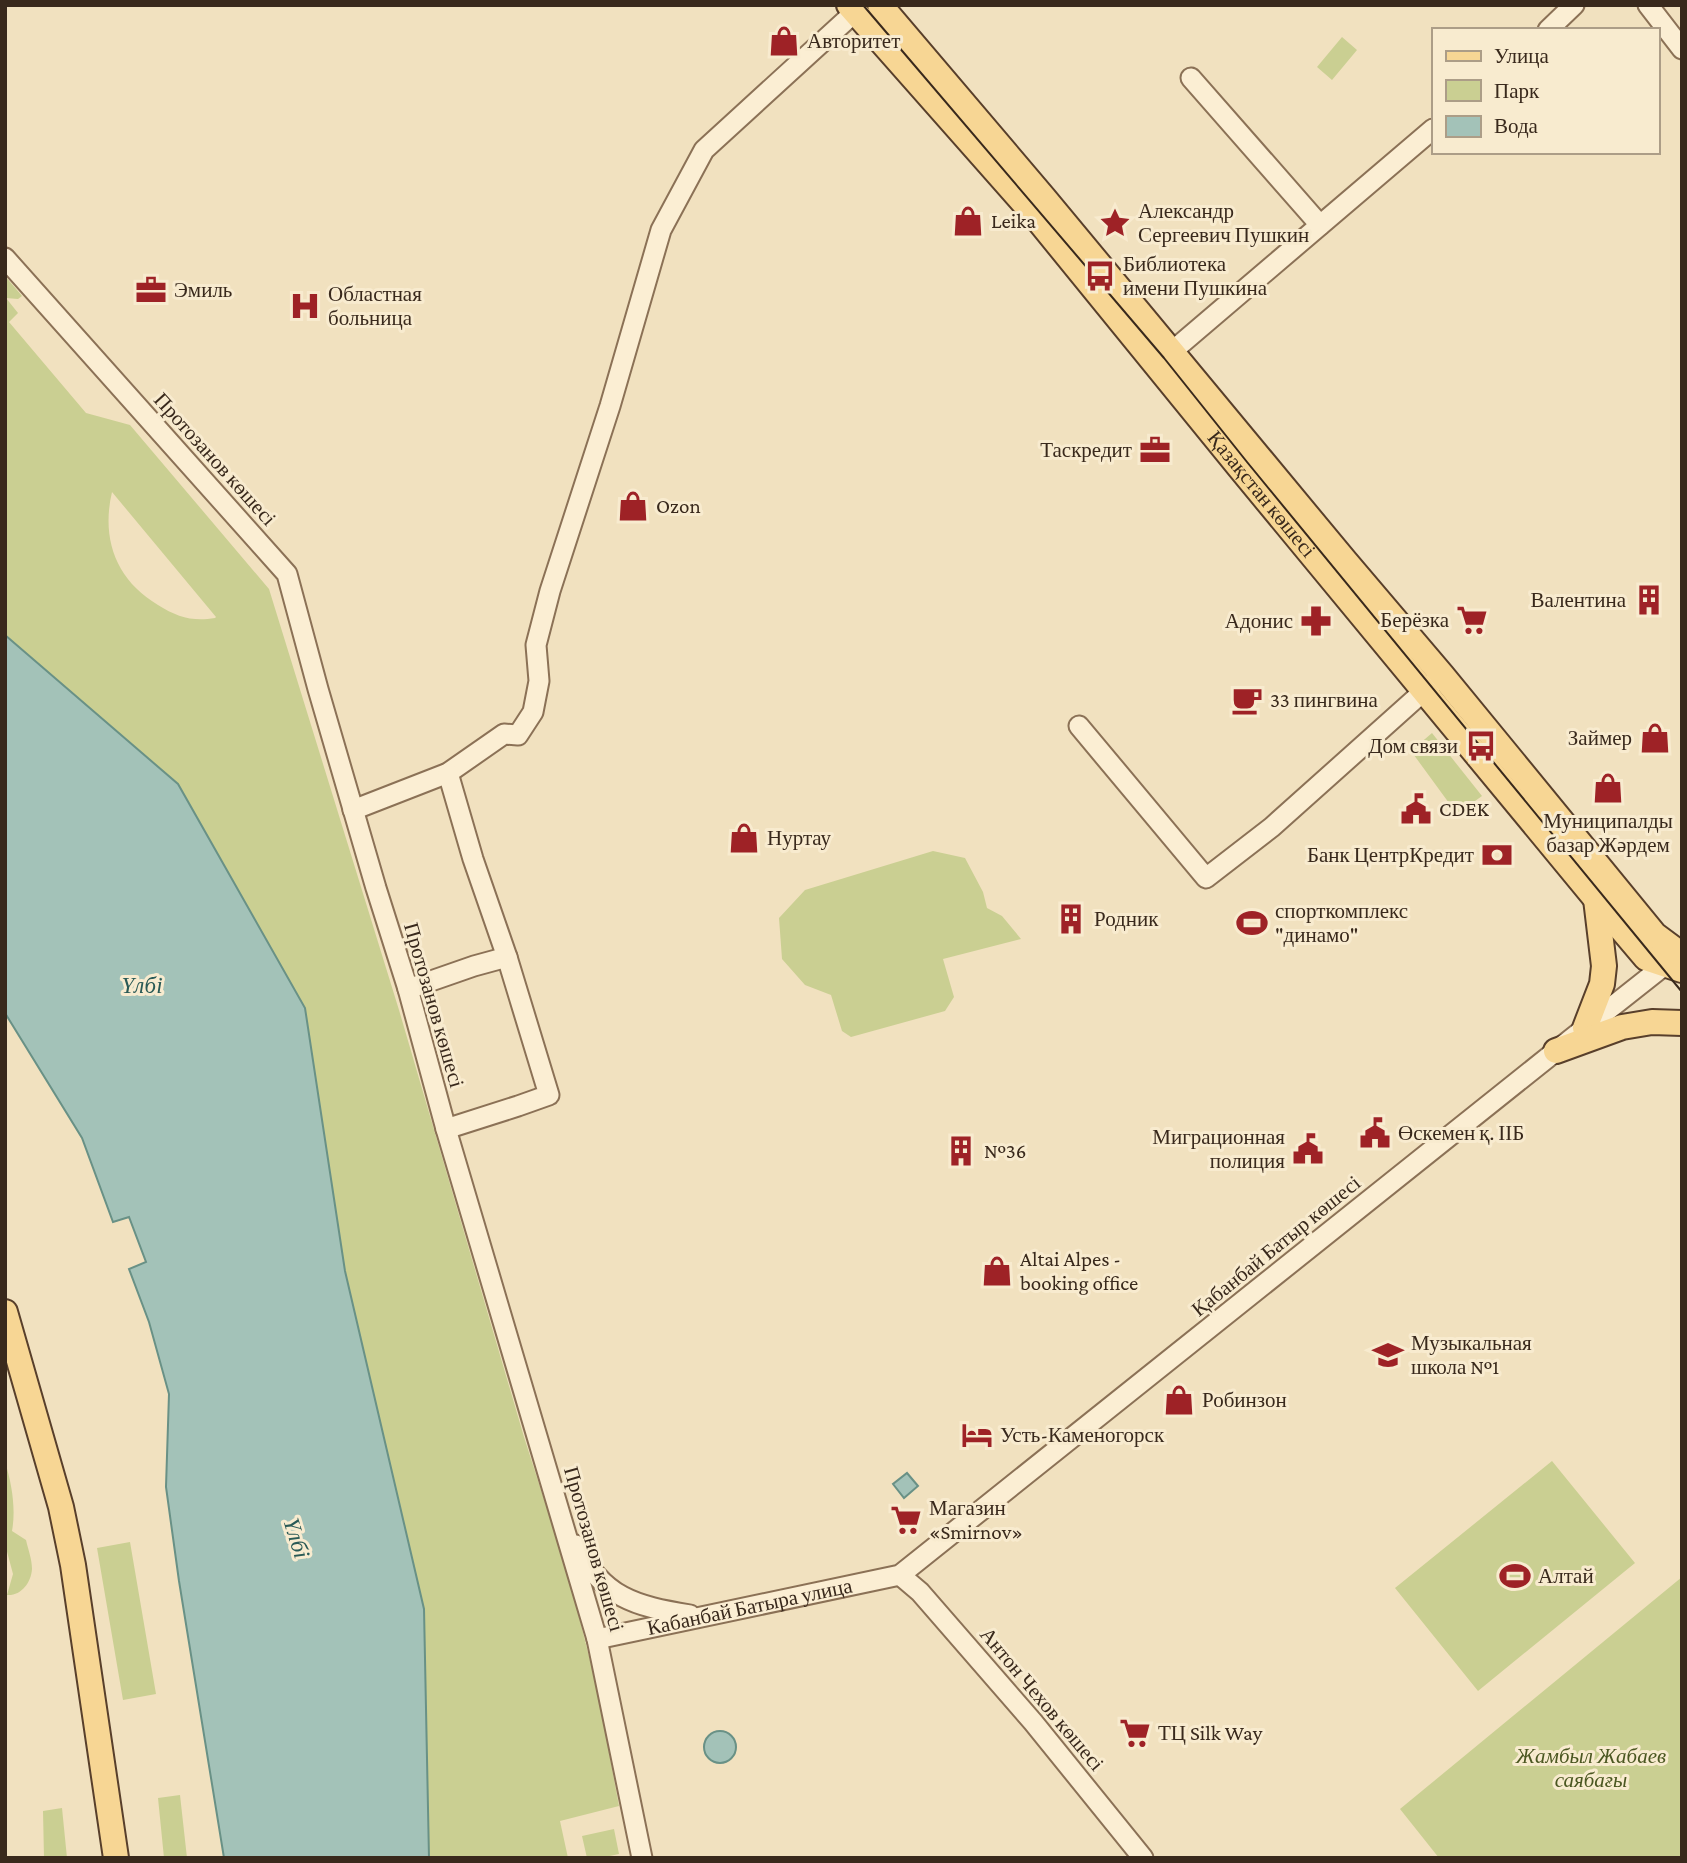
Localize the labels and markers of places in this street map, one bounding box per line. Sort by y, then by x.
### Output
shop icon: Авторитет [767,24,801,58]
place label: Авторитет [807,29,900,53]
place label: Александр Сергеевич Пушкин [1138,199,1309,247]
shop icon: Leika [951,204,985,238]
place icon: Александр Сергеевич Пушкин [1098,206,1132,240]
place label: Leika [991,209,1036,233]
place label: Библиотека имени Пушкина [1123,252,1268,300]
bus stop icon: Библиотека имени Пушкина [1083,259,1117,293]
office icon: Эмиль [134,273,168,307]
place label: Эмиль [174,278,232,302]
place label: Областная больница [328,282,422,330]
hospital icon: Областная больница [288,289,322,323]
office icon: Таскредит [1138,433,1172,467]
place label: Таскредит [1040,438,1132,462]
shop icon: Ozon [616,489,650,523]
place label: Ozon [656,494,701,518]
building icon: Валентина [1632,583,1666,617]
place label: Валентина [1530,588,1627,612]
supermarket icon: Берёзка [1455,603,1489,637]
pharmacy icon: Адонис [1299,604,1333,638]
place label: Берёзка [1380,608,1450,632]
place label: Адонис [1225,609,1293,633]
cafe icon: 33 пингвина [1230,683,1264,717]
place label: 33 пингвина [1270,688,1378,712]
shop icon: Займер [1638,721,1672,755]
place label: Займер [1568,726,1632,750]
bus stop icon: Дом связи [1464,729,1498,763]
place label: Дом связи [1368,734,1458,758]
shop icon: Муниципалды базар Жәрдем [1591,771,1625,805]
public building icon: CDEK [1399,792,1433,826]
place label: CDEK [1439,797,1490,821]
place label: Муниципалды базар Жәрдем [1543,809,1673,857]
shop icon: Нуртау [727,821,761,855]
place label: Нуртау [767,826,832,850]
bank icon: Банк ЦентрКредит [1480,838,1514,872]
place label: Банк ЦентрКредит [1307,843,1474,867]
place label: спорткомплекс "динамо" [1275,899,1408,947]
building icon: Родник [1054,902,1088,936]
sports icon: спорткомплекс "динамо" [1235,906,1269,940]
place label: Родник [1094,907,1159,931]
public building icon: Өскемен қ. ІІБ [1358,1116,1392,1150]
place label: Өскемен қ. ІІБ [1398,1121,1524,1145]
place label: Миграционная полиция [1152,1125,1285,1173]
public building icon: Миграционная полиция [1291,1132,1325,1166]
building icon: №36 [944,1134,978,1168]
place label: №36 [984,1139,1026,1163]
place label: Altai Alpes - booking office [1020,1247,1138,1295]
shop icon: Altai Alpes - booking office [980,1254,1014,1288]
place label: Музыкальная школа №1 [1411,1331,1532,1379]
school or university icon: Музыкальная школа №1 [1371,1338,1405,1372]
shop icon: Робинзон [1162,1383,1196,1417]
place label: Робинзон [1202,1388,1287,1412]
hotel icon: Усть-Каменогорск [960,1418,994,1452]
place label: Усть-Каменогорск [1000,1423,1165,1447]
place label: Магазин «Smirnov» [929,1496,1023,1544]
supermarket icon: Магазин «Smirnov» [889,1503,923,1537]
sports icon: Алтай [1498,1559,1532,1593]
place label: Алтай [1538,1564,1594,1588]
supermarket icon: ТЦ Silk Way [1118,1716,1152,1750]
place label: ТЦ Silk Way [1158,1721,1263,1745]

